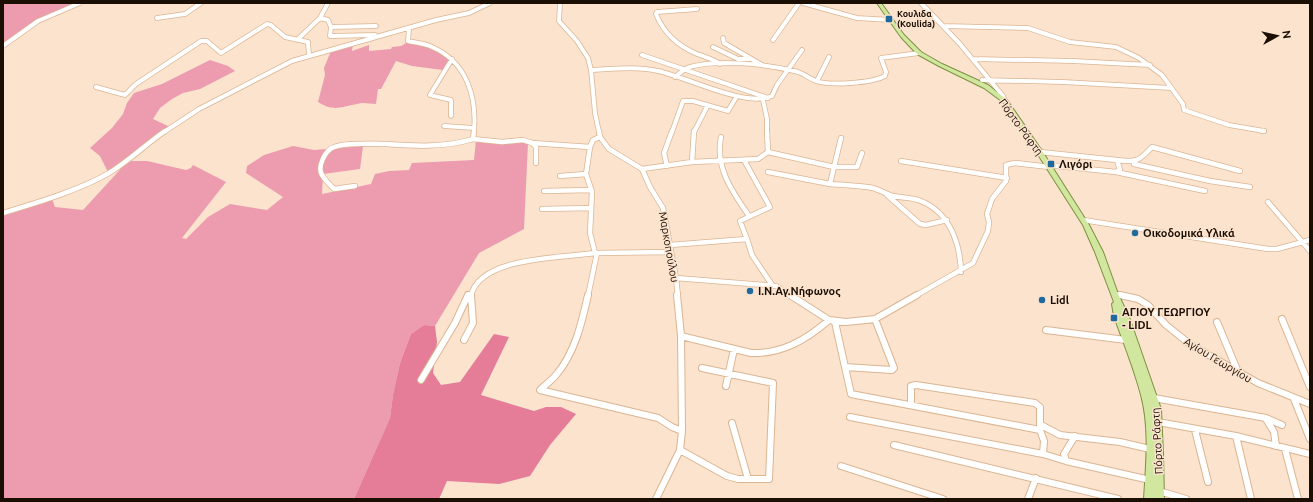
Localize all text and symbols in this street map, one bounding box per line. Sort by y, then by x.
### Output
place label: Κουλιδα (Koulida) [897,9,935,29]
marker: Κουλιδα (Koulida) [884,14,894,24]
north arrow [1257,16,1297,56]
text: N [1280,30,1293,40]
street label: Πόρτο Ράφτη [997,96,1045,158]
place label: Λιγόρι [1059,158,1093,170]
marker: Λιγόρι [1046,159,1056,169]
street label: Μαρκοπούλου [657,211,681,283]
place label: Οικοδομικά Υλικά [1143,227,1235,239]
marker: Οικοδομικά Υλικά [1130,228,1140,238]
place label: Ι.Ν.Αγ.Νήφωνος [758,285,841,298]
marker: Ι.Ν.Αγ.Νήφωνος [745,286,755,296]
place label: Lidl [1050,294,1070,306]
marker: Lidl [1037,295,1047,305]
place label: ΑΓΙΟΥ ΓΕΩΡΓΙΟΥ - LIDL [1122,306,1210,331]
marker: ΑΓΙΟΥ ΓΕΩΡΓΙΟΥ - LIDL [1109,313,1119,323]
street label: Αγίου Γεωργίου [1182,335,1254,385]
street label: Πόρτο Ράφτη [1149,407,1165,475]

